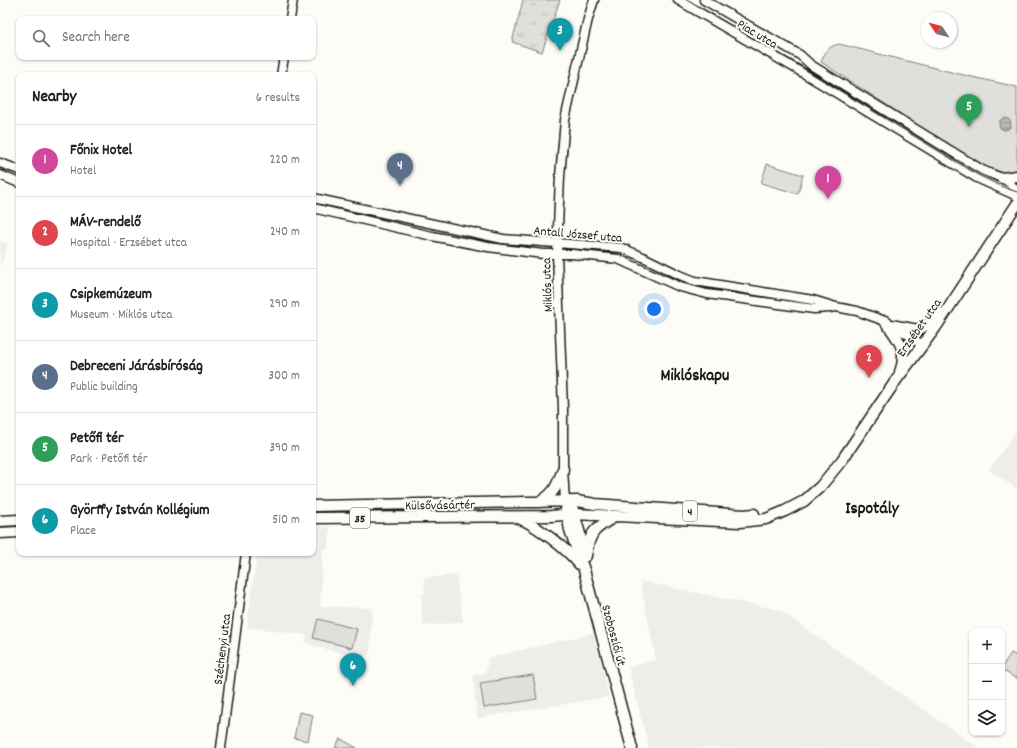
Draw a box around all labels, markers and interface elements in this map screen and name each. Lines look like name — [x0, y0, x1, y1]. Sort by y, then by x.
north arrow — [921, 12, 957, 48]
search box — [16, 16, 316, 60]
street label: Piac utca — [733, 16, 781, 55]
pin: 3 — [547, 18, 573, 51]
icon: search — [30, 27, 52, 49]
text: Search here — [62, 27, 130, 49]
text: Nearby — [32, 86, 76, 110]
text: 6 results — [256, 89, 300, 108]
pin: 5 — [956, 94, 982, 127]
text: Főnix Hotel — [70, 140, 132, 162]
text: 1 — [44, 151, 46, 170]
text: 220 m — [270, 151, 300, 170]
pin: 4 — [387, 153, 413, 186]
text: Hotel — [70, 162, 96, 181]
pin: 1 — [815, 166, 841, 199]
text: MÁV-rendelő — [70, 212, 141, 234]
street label: Antall József utca — [533, 222, 624, 249]
text: 2 — [42, 223, 48, 242]
text: 240 m — [270, 223, 300, 242]
text: Hospital · Erzsébet utca — [70, 234, 187, 253]
street label: Miklós utca — [538, 257, 559, 312]
text: Csipkemúzeum — [70, 284, 152, 306]
text: 3 — [42, 295, 48, 314]
text: 290 m — [269, 295, 300, 314]
street label: Erzsébet utca — [893, 295, 948, 362]
your location — [644, 299, 664, 319]
text: Museum · Miklós utca — [70, 306, 172, 325]
pin: 2 — [856, 345, 882, 378]
text: Debreceni Járásbíróság — [70, 356, 203, 378]
district label: Miklóskapu — [661, 365, 729, 389]
text: 4 — [42, 367, 48, 386]
text: 300 m — [268, 367, 300, 386]
text: Public building — [70, 378, 138, 397]
text: Petőfi tér — [70, 428, 124, 450]
text: 5 — [42, 439, 48, 458]
text: 390 m — [269, 439, 300, 458]
text: Park · Petőfi tér — [70, 450, 148, 469]
street label: Külsővásártér — [405, 496, 475, 517]
district label: Ispotály — [845, 498, 900, 522]
text: Györffy István Kollégium — [70, 500, 209, 522]
road number: 4 — [683, 501, 697, 521]
road number: 35 — [350, 508, 370, 528]
text: 6 — [42, 511, 48, 530]
text: 510 m — [272, 511, 300, 530]
text: Place — [70, 522, 96, 541]
street label: Szoboszlói út — [595, 603, 630, 669]
street label: Széchenyi utca — [210, 612, 237, 686]
map controls — [969, 628, 1005, 736]
button: + — [969, 628, 1005, 664]
pin: 6 — [340, 653, 366, 686]
button: − — [969, 664, 1005, 700]
button: layers — [969, 700, 1005, 736]

